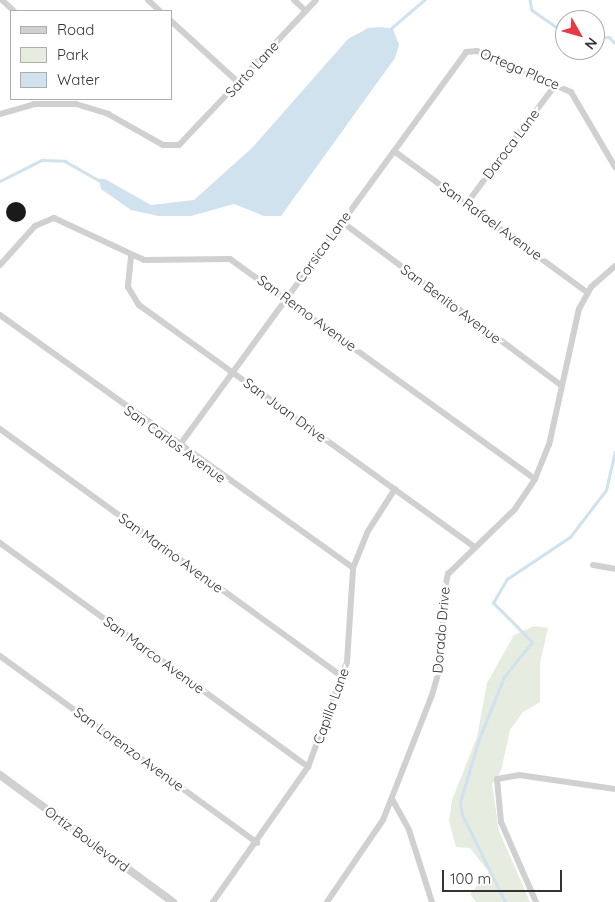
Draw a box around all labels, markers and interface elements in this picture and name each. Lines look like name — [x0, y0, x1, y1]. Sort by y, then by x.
legend — [10, 10, 172, 100]
north arrow — [555, 10, 605, 60]
text: Road — [57, 20, 94, 39]
text: N — [581, 34, 601, 53]
street label: Sarto Lane — [222, 37, 282, 101]
text: Park — [57, 45, 89, 64]
street label: Ortega Place — [478, 45, 562, 93]
text: Water — [57, 70, 100, 89]
street label: Daroca Lane — [479, 106, 543, 182]
street label: San Rafael Avenue — [436, 178, 546, 264]
street label: Corsica Lane — [292, 208, 354, 286]
street label: San Benito Avenue — [398, 261, 504, 347]
street label: San Remo Avenue — [254, 271, 360, 355]
street label: San Juan Drive — [240, 374, 330, 446]
street label: San Carlos Avenue — [121, 402, 229, 486]
street label: San Marino Avenue — [116, 509, 226, 597]
street label: Dorado Drive — [429, 586, 453, 674]
street label: San Marco Avenue — [100, 613, 208, 697]
street label: Capilla Lane — [309, 666, 353, 746]
street label: San Lorenzo Avenue — [71, 703, 187, 795]
street label: Ortiz Boulevard — [42, 803, 132, 875]
scale bar — [445, 860, 565, 892]
text: 100 m — [450, 869, 491, 888]

